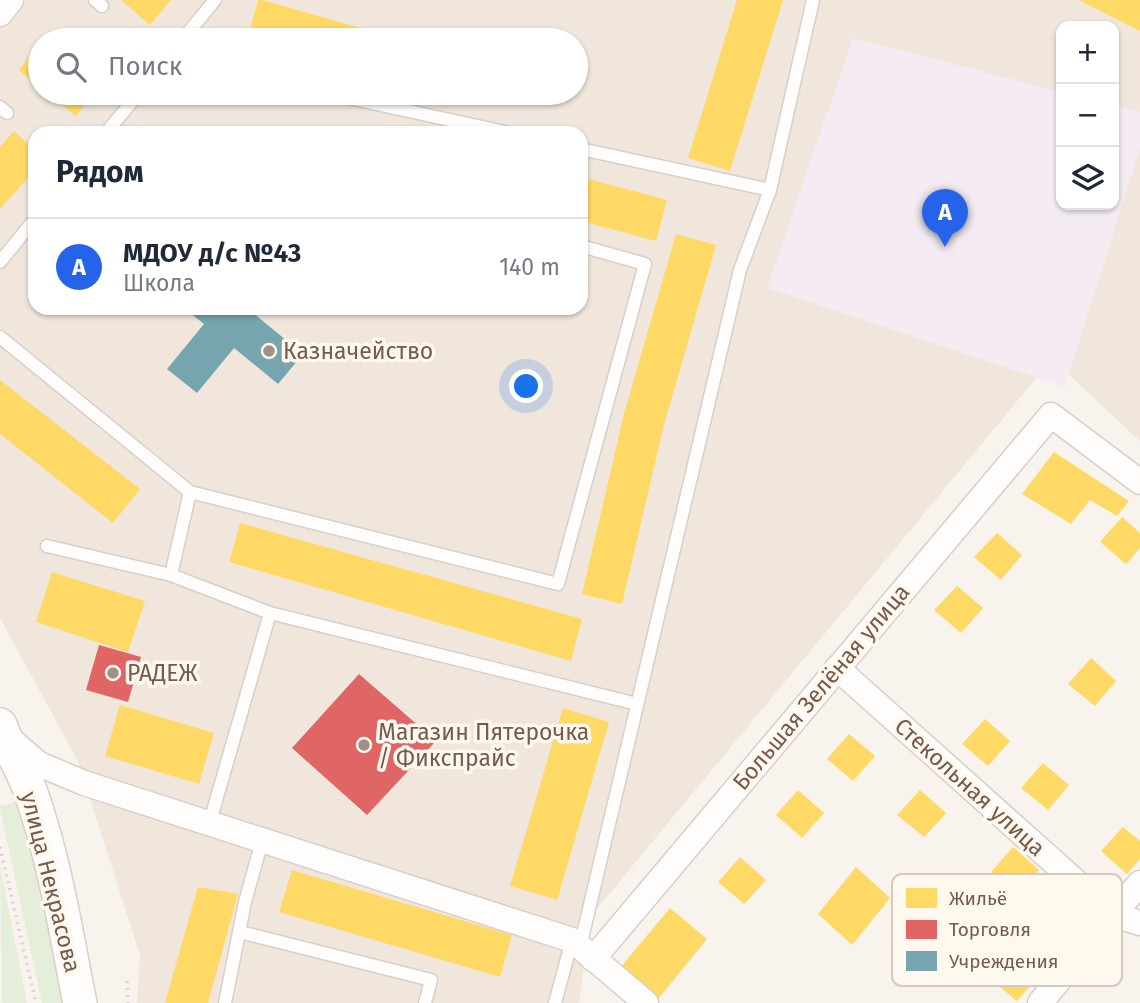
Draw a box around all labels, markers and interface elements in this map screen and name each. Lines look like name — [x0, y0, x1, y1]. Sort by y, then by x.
map controls — [1056, 21, 1119, 210]
button: + — [1056, 21, 1119, 84]
search box — [28, 28, 588, 105]
icon: search — [52, 48, 90, 86]
text: Поиск — [108, 51, 182, 82]
button: − — [1056, 84, 1119, 147]
button: layers — [1056, 147, 1119, 210]
text: Рядом — [56, 154, 144, 190]
pin: A — [922, 189, 968, 247]
text: МДОУ д/с №43 — [123, 238, 301, 269]
text: A — [72, 253, 86, 281]
text: 140 m — [499, 253, 560, 281]
text: Школа — [123, 269, 195, 297]
place label: Казначейство — [283, 337, 433, 365]
marker: Казначейство — [261, 343, 277, 359]
your location — [509, 369, 543, 403]
street label: Большая Зелёная улица — [727, 578, 915, 796]
place label: РАДЕЖ — [127, 659, 198, 687]
marker: РАДЕЖ — [105, 665, 121, 681]
street label: Стекольная улица — [889, 712, 1051, 862]
place label: Магазин Пятерочка / Фикспрайс — [378, 718, 589, 772]
marker: Магазин Пятерочка / Фикспрайс — [356, 737, 372, 753]
street label: улица Некрасова — [15, 789, 87, 975]
legend — [892, 874, 1122, 986]
text: Жильё — [949, 887, 1007, 910]
text: Торговля — [949, 918, 1031, 941]
text: Учреждения — [949, 950, 1058, 973]

